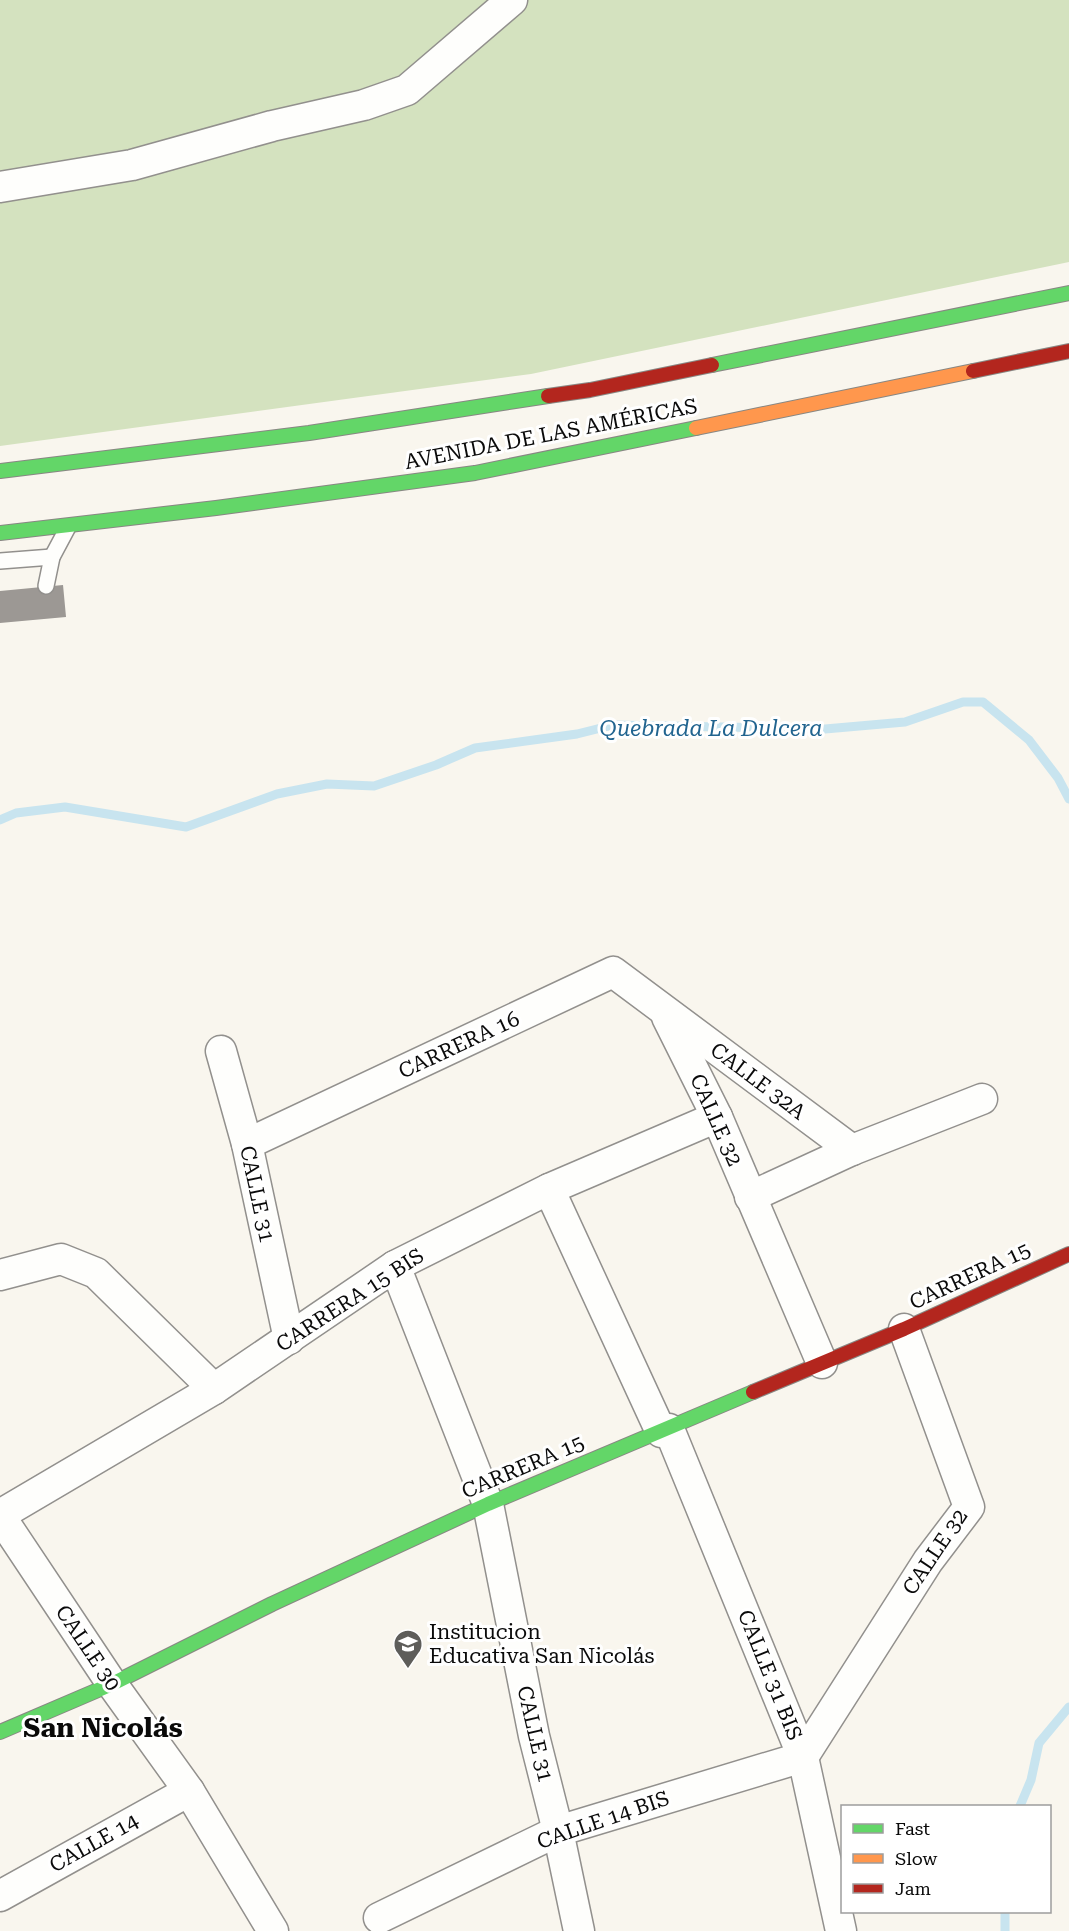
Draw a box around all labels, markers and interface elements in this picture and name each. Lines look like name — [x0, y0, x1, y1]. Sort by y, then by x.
street label: AVENIDA DE LAS AMÉRICAS — [402, 393, 699, 474]
water label: Quebrada La Dulcera — [599, 716, 823, 741]
street label: CARRERA 16 — [395, 1007, 523, 1083]
street label: CALLE 32A — [705, 1037, 811, 1125]
street label: CALLE 32 — [685, 1070, 747, 1170]
street label: CALLE 31 — [235, 1144, 279, 1244]
street label: CARRERA 15 — [906, 1238, 1034, 1314]
street label: CARRERA 15 BIS — [272, 1243, 428, 1357]
street label: CARRERA 15 — [458, 1430, 588, 1504]
street label: CALLE 32 — [898, 1505, 972, 1599]
street label: CALLE 30 — [51, 1601, 125, 1695]
street label: CALLE 31 BIS — [733, 1606, 807, 1744]
place label: Institucion Educativa San Nicolás — [429, 1620, 654, 1668]
school or university icon: Institucion Educativa San Nicolás — [392, 1628, 424, 1670]
street label: CALLE 31 — [512, 1684, 558, 1784]
district label: San Nicolás — [23, 1712, 183, 1744]
street label: CALLE 14 BIS — [534, 1786, 672, 1854]
legend — [841, 1805, 1051, 1913]
street label: CALLE 14 — [45, 1809, 143, 1877]
text: Fast — [895, 1818, 930, 1839]
text: Slow — [895, 1848, 937, 1869]
text: Jam — [895, 1878, 931, 1899]

